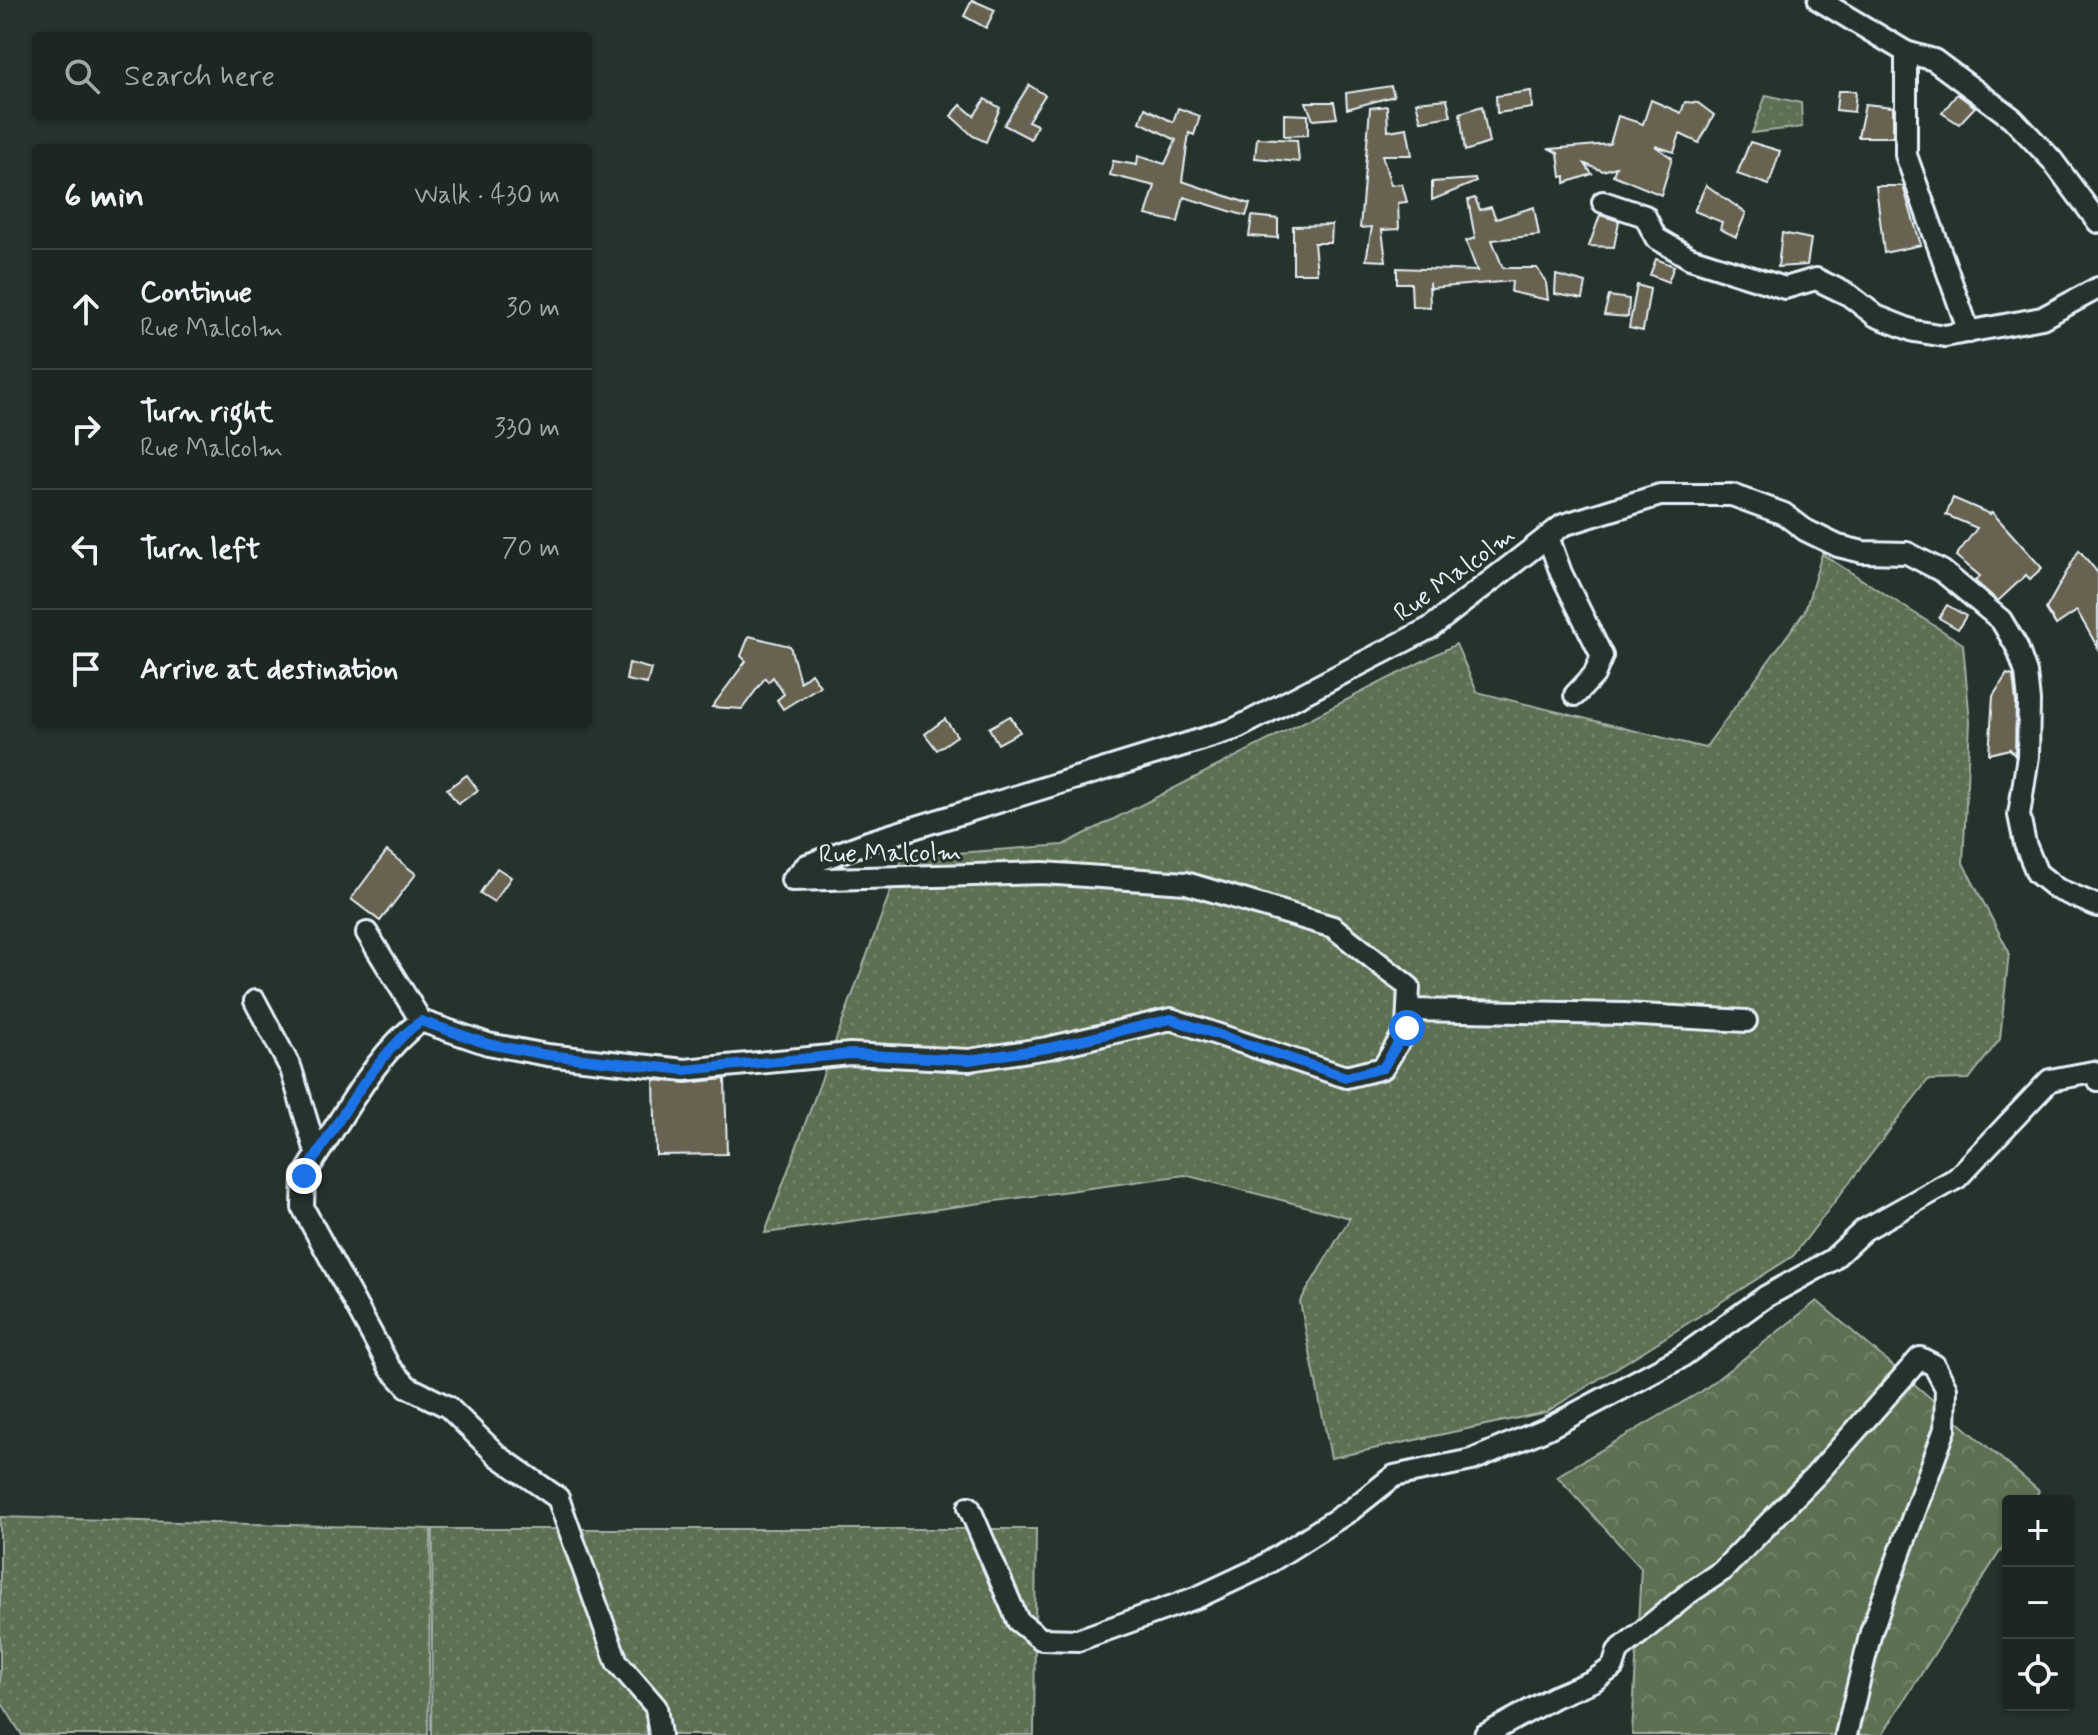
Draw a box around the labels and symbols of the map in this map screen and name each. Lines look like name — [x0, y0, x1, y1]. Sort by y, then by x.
street label: Rue Malcolm — [1387, 519, 1523, 630]
street label: Rue Malcolm — [818, 836, 962, 872]
route start — [1389, 1010, 1425, 1046]
route end — [286, 1158, 322, 1194]

